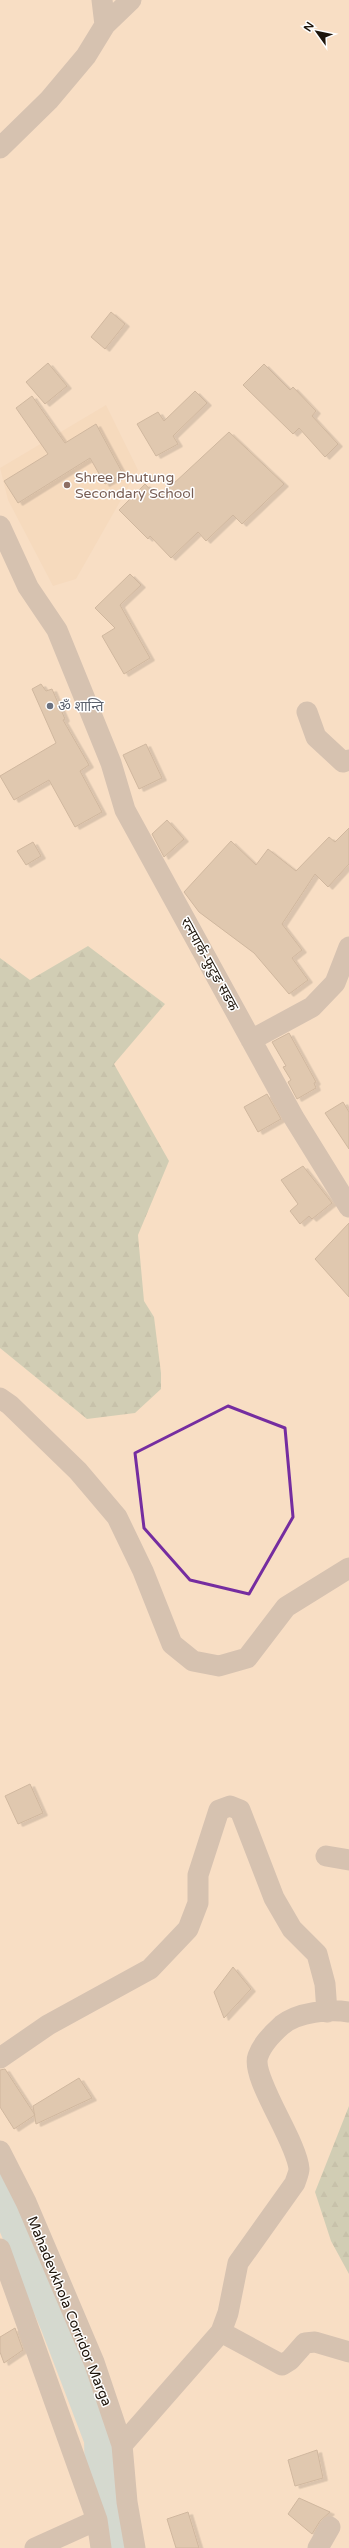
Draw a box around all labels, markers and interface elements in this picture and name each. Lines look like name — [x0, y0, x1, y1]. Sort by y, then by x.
north arrow — [297, 12, 337, 52]
text: N — [301, 20, 317, 34]
place label: Shree Phutung Secondary School — [75, 469, 194, 502]
marker: Shree Phutung Secondary School — [62, 480, 72, 490]
place label: ॐ शान्ति — [58, 698, 104, 715]
marker: ॐ शान्ति — [45, 701, 55, 711]
street label: रत्नपार्क-फुटुङ सडक — [176, 915, 242, 1015]
street label: Mahadevkhola Corridor Marga — [24, 2214, 116, 2409]

